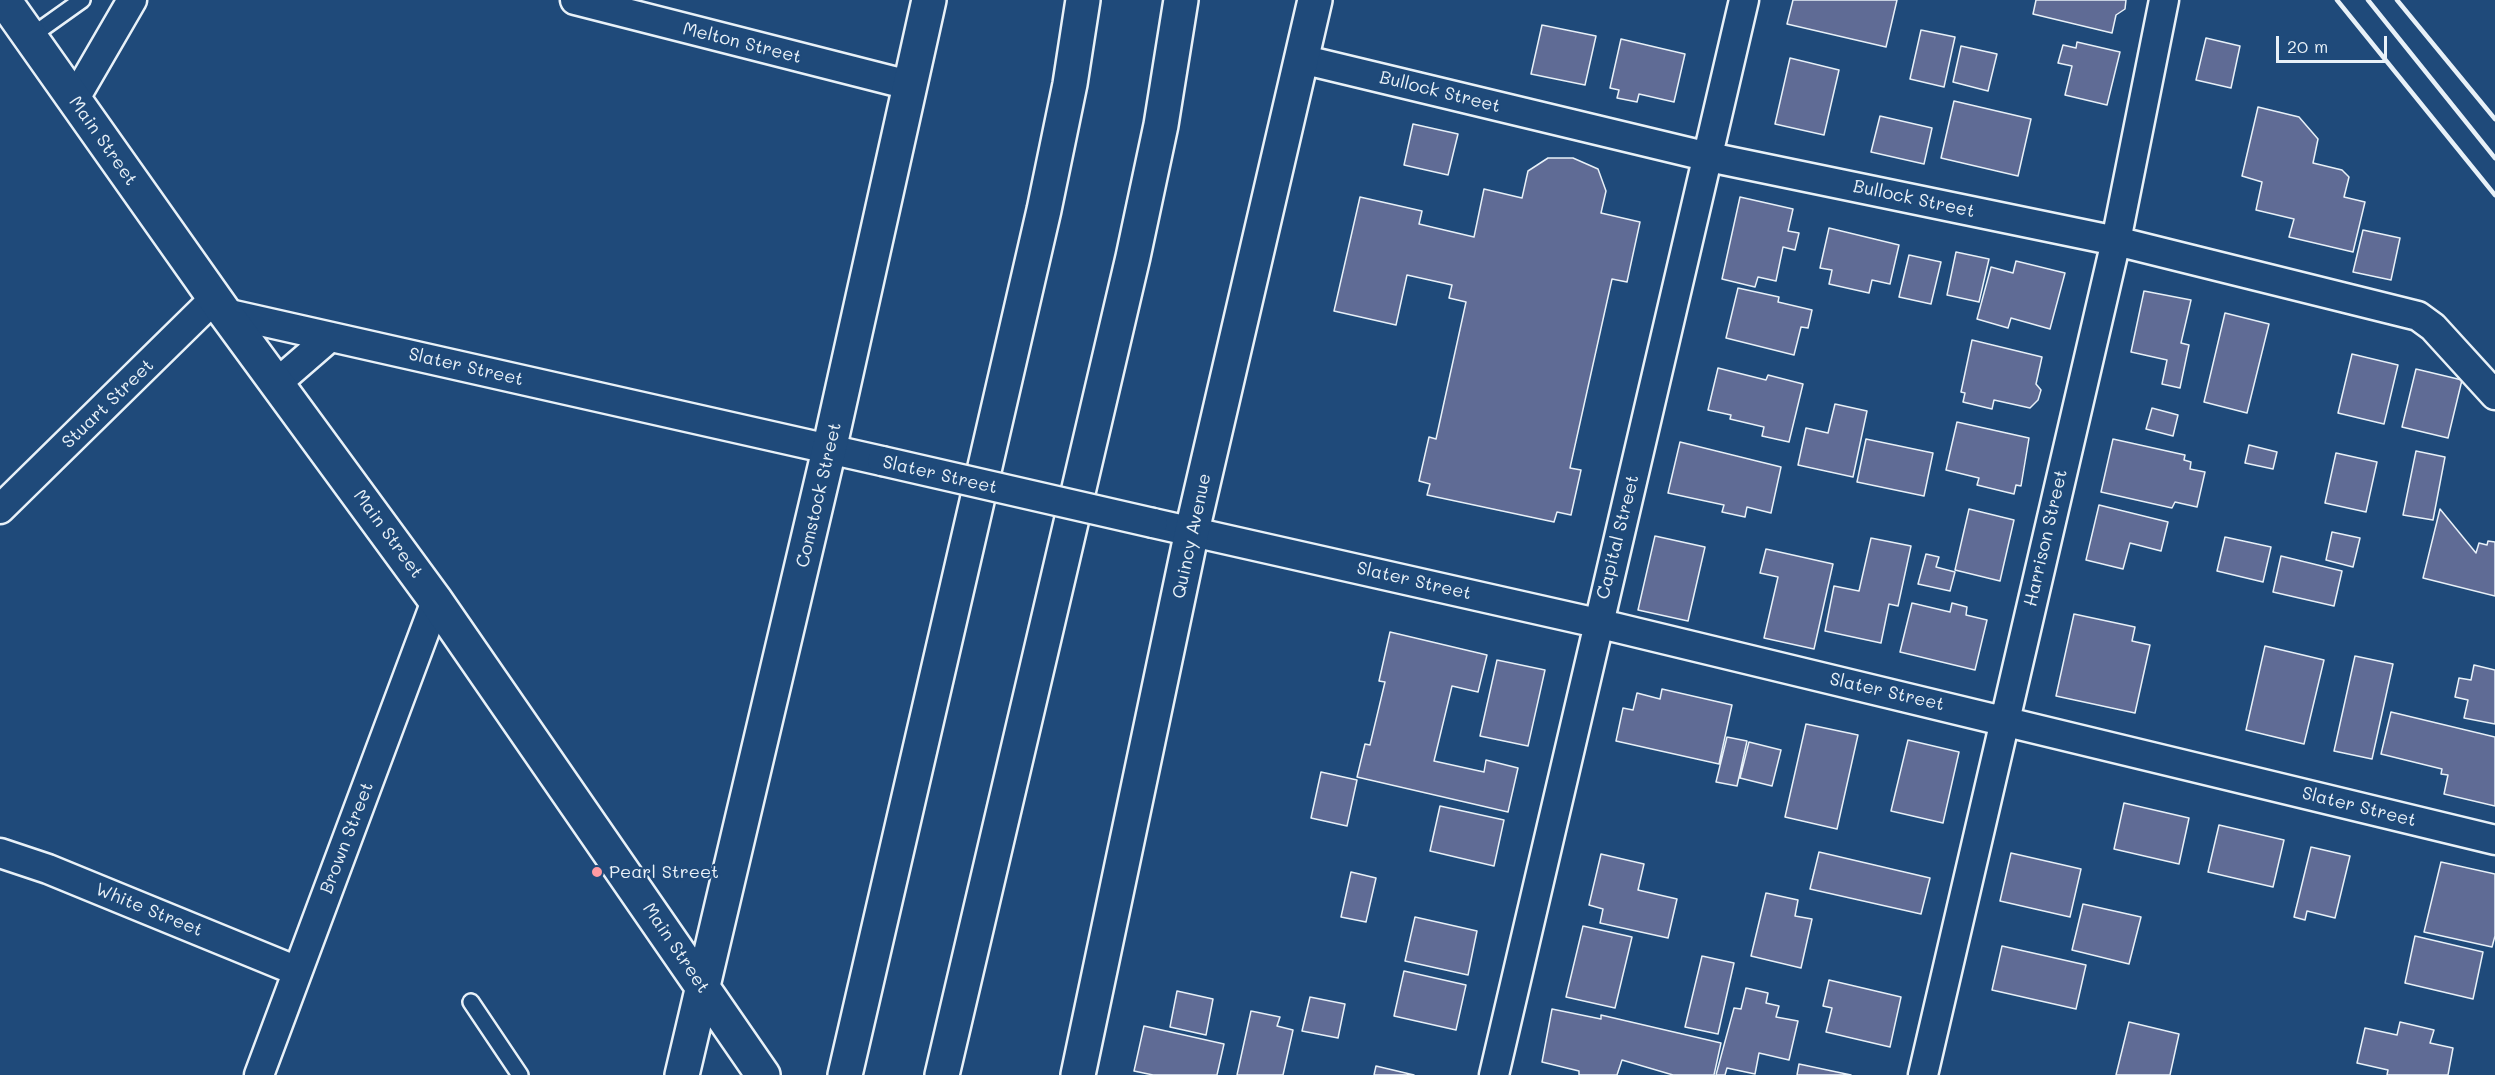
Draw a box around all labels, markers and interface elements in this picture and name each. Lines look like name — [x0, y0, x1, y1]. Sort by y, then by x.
street label: Melton Street — [680, 18, 804, 68]
scale bar — [2279, 24, 2390, 62]
text: 20 m — [2287, 34, 2328, 58]
street label: Bullock Street — [1377, 67, 1503, 117]
street label: Main Street — [64, 92, 142, 190]
street label: Bullock Street — [1851, 176, 1977, 222]
street label: Slater Street — [407, 343, 525, 391]
street label: Stuart Street — [58, 355, 158, 453]
street label: Comstock Street — [792, 420, 846, 570]
street label: Slater Street — [881, 451, 999, 499]
street label: Harrison Street — [2020, 467, 2072, 609]
street label: Quincy Avenue — [1168, 471, 1216, 601]
street label: Capital Street — [1592, 473, 1644, 601]
street label: Main Street — [349, 486, 427, 582]
street label: Slater Street — [1355, 557, 1473, 605]
street label: Slater Street — [1828, 668, 1946, 716]
street label: Brown Street — [316, 779, 378, 897]
street label: Slater Street — [2300, 782, 2418, 832]
place label: Pearl Street — [609, 861, 719, 883]
marker: Pearl Street — [590, 865, 604, 879]
street label: White Street — [92, 879, 206, 941]
street label: Main Street — [638, 899, 714, 997]

